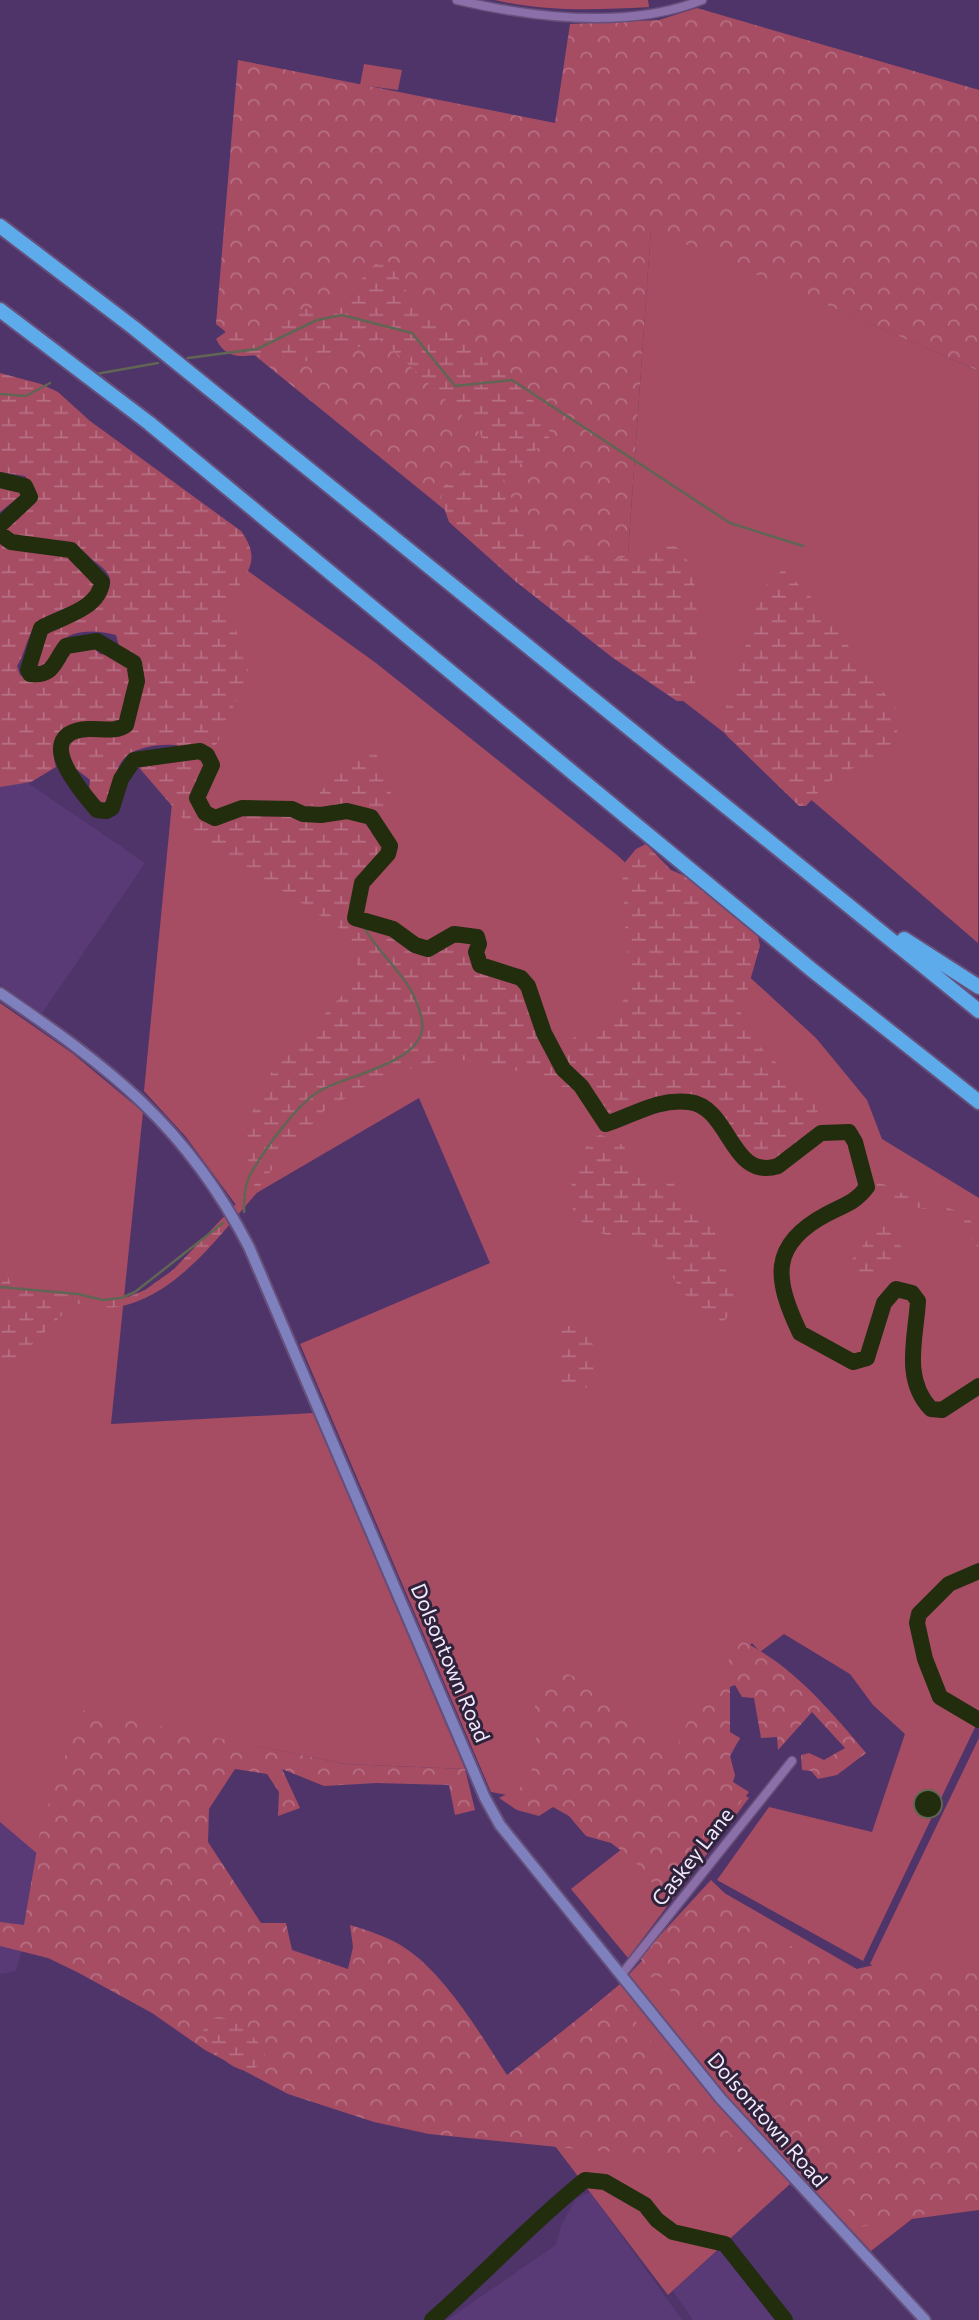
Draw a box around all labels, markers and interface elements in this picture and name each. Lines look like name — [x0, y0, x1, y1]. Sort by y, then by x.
street label: Dolsontown Road — [407, 1579, 496, 1746]
street label: Caskey Lane — [646, 1802, 738, 1910]
street label: Dolsontown Road — [703, 2047, 833, 2191]

